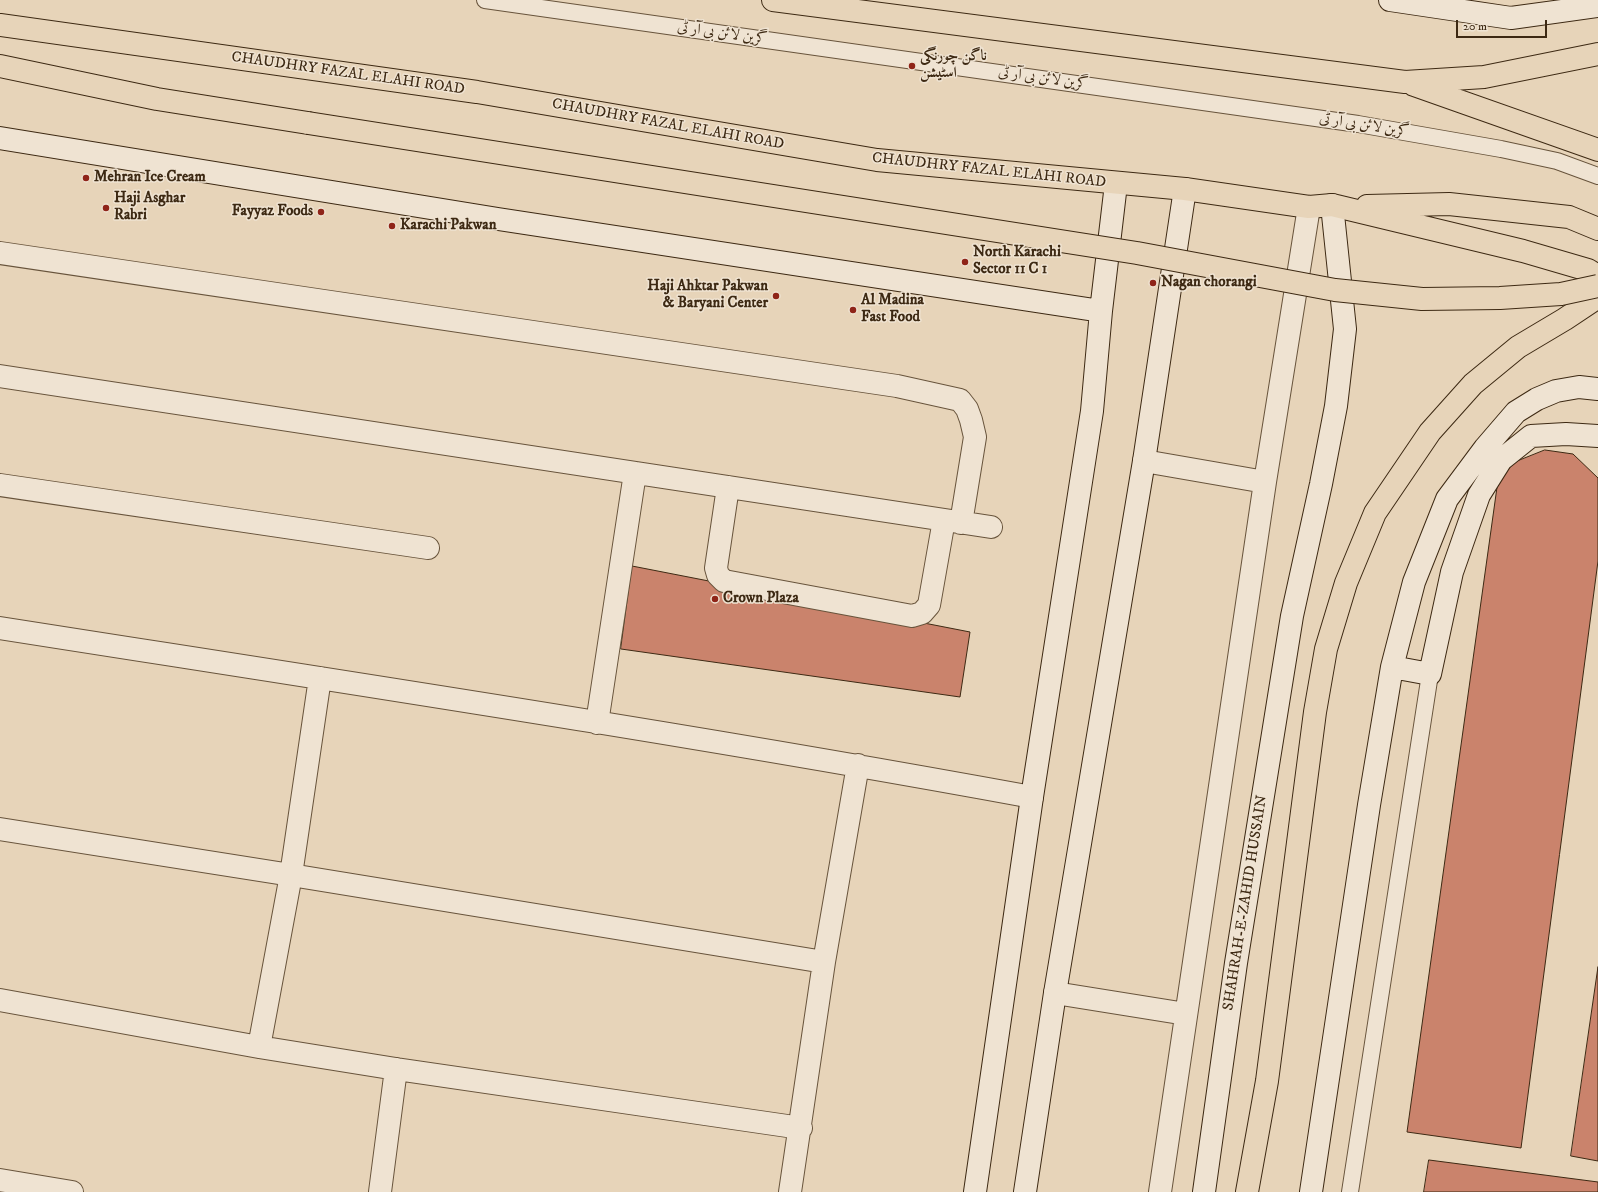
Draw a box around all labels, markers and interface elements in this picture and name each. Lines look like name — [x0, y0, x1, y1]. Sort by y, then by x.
scale bar — [1458, 12, 1549, 38]
street label: گرین لائن بی آر ٹی — [676, 19, 768, 49]
text: 20 m — [1463, 19, 1487, 34]
place label: ناگن چورنگی اسٹیشن — [920, 48, 987, 83]
street label: CHAUDHRY FAZAL ELAHI ROAD — [230, 49, 466, 99]
marker: ناگن چورنگی اسٹیشن — [907, 61, 917, 71]
street label: گرین لائن بی آر ٹی — [997, 64, 1089, 94]
street label: CHAUDHRY FAZAL ELAHI ROAD — [551, 96, 785, 154]
street label: گرین لائن بی آر ٹی — [1318, 110, 1410, 142]
street label: CHAUDHRY FAZAL ELAHI ROAD — [871, 150, 1107, 192]
place label: Mehran Ice Cream — [94, 169, 206, 187]
marker: Mehran Ice Cream — [81, 173, 91, 183]
place label: Haji Asghar Rabri — [114, 190, 185, 225]
marker: Haji Asghar Rabri — [101, 203, 111, 213]
place label: Fayyaz Foods — [232, 203, 313, 221]
marker: Fayyaz Foods — [316, 207, 326, 217]
place label: Karachi Pakwan — [400, 217, 497, 235]
marker: Karachi Pakwan — [387, 221, 397, 231]
place label: North Karachi Sector 11 C 1 — [973, 244, 1061, 279]
marker: North Karachi Sector 11 C 1 — [960, 257, 970, 267]
place label: Nagan chorangi — [1161, 274, 1257, 292]
place label: Haji Ahktar Pakwan & Baryani Center — [647, 278, 768, 313]
marker: Nagan chorangi — [1148, 278, 1158, 288]
marker: Haji Ahktar Pakwan & Baryani Center — [771, 291, 781, 301]
place label: Al Madina Fast Food — [861, 292, 924, 327]
marker: Al Madina Fast Food — [848, 305, 858, 315]
place label: Crown Plaza — [723, 590, 799, 608]
marker: Crown Plaza — [710, 594, 720, 604]
street label: SHAHRAH-E-ZAHID HUSSAIN — [1220, 794, 1272, 1012]

